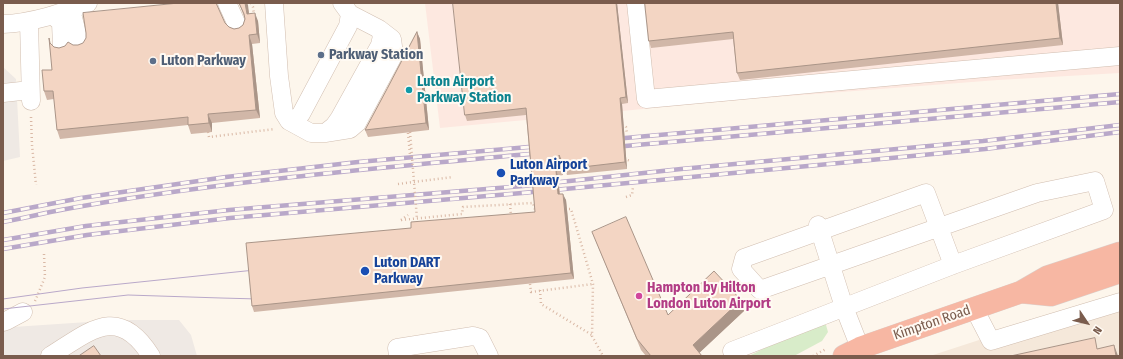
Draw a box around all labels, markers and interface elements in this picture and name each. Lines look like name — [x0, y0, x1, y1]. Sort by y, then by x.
place label: Parkway Station — [329, 47, 423, 63]
marker: Parkway Station — [316, 50, 326, 60]
place label: Luton Parkway — [161, 53, 246, 69]
marker: Luton Parkway — [148, 56, 158, 66]
place label: Luton Airport Parkway Station — [417, 74, 511, 106]
marker: Luton Airport Parkway Station — [404, 85, 414, 95]
place label: Luton Airport Parkway — [510, 157, 587, 190]
marker: Luton Airport Parkway — [495, 167, 507, 179]
place label: Luton DART Parkway — [374, 255, 440, 288]
marker: Luton DART Parkway — [359, 265, 371, 277]
place label: Hampton by Hilton London Luton Airport — [647, 280, 771, 312]
marker: Hampton by Hilton London Luton Airport — [634, 291, 644, 301]
street label: Kimpton Road — [891, 302, 973, 344]
north arrow — [1067, 303, 1107, 343]
text: N — [1090, 324, 1104, 337]

